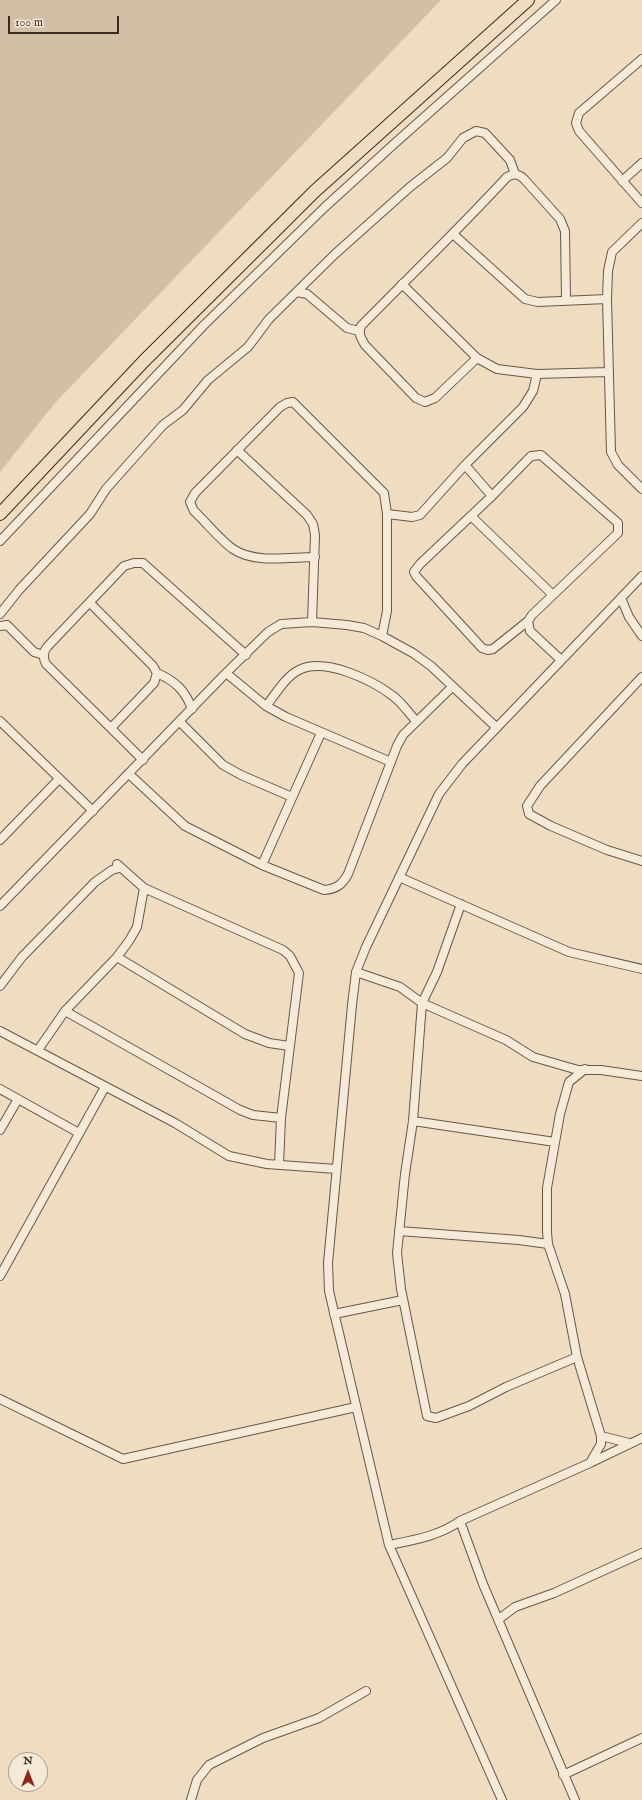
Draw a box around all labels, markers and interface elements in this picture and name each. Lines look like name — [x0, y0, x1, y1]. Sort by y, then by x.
scale bar — [10, 8, 121, 34]
text: 100 m — [15, 15, 43, 30]
north arrow — [8, 1752, 48, 1792]
text: N — [23, 1754, 33, 1768]

